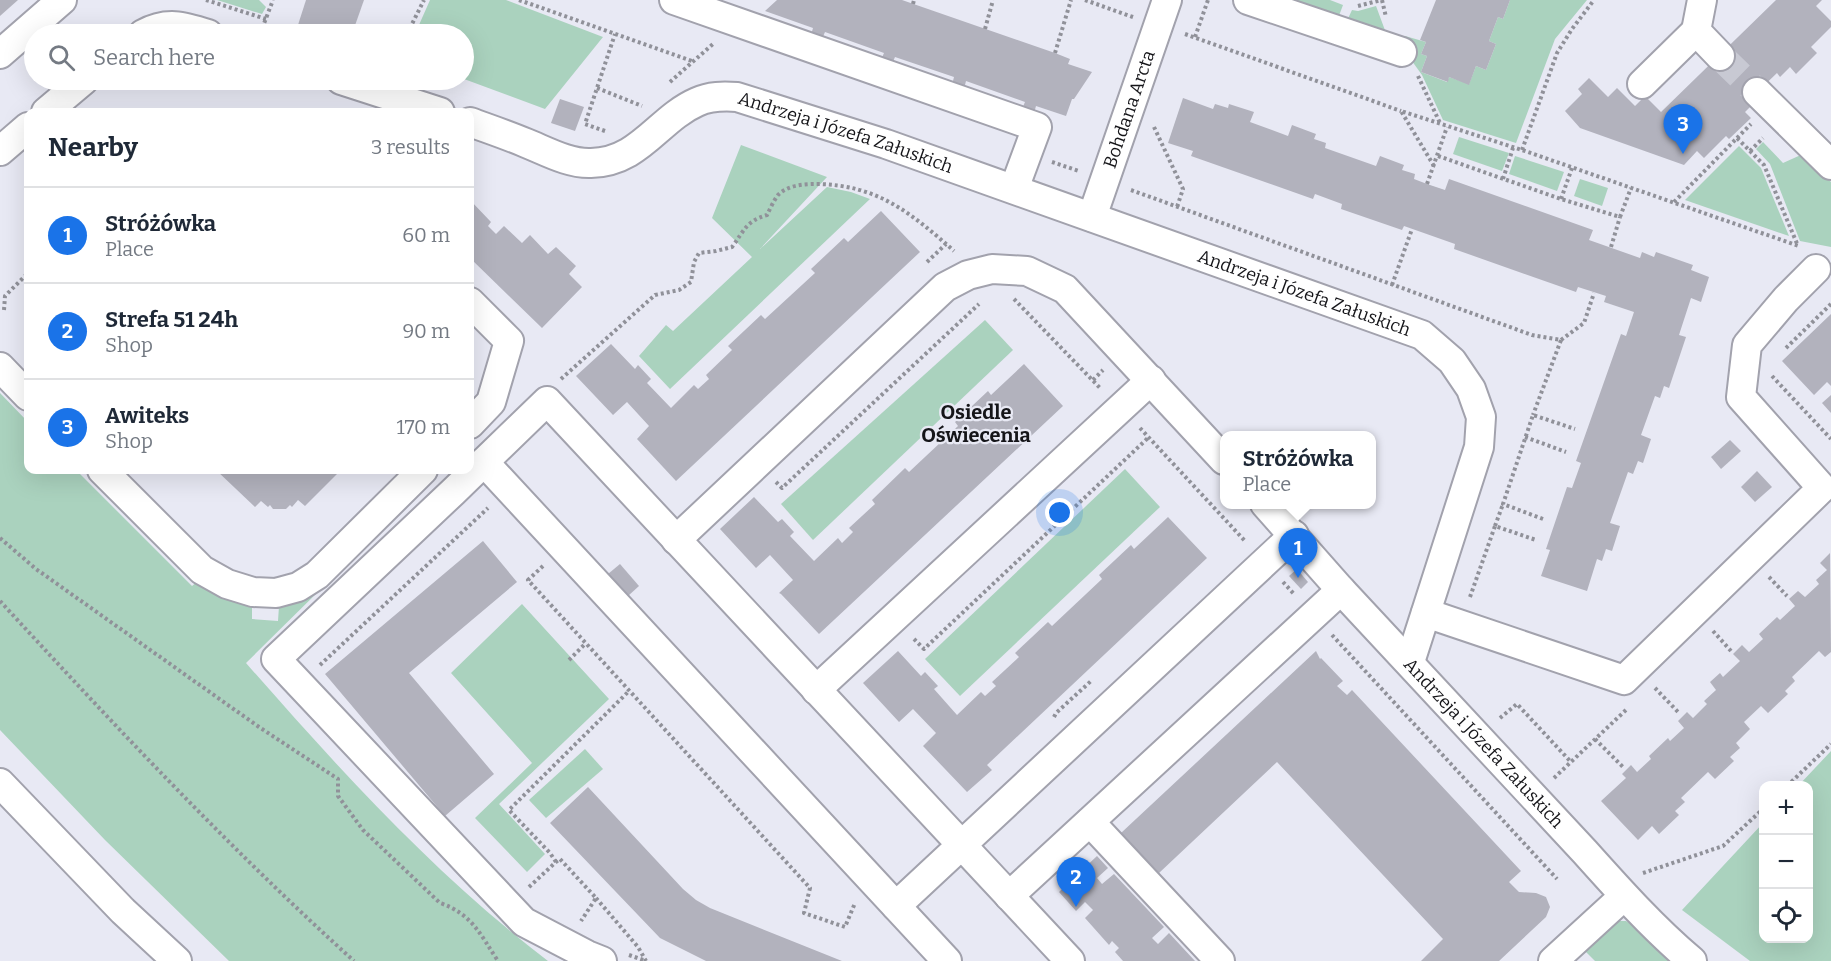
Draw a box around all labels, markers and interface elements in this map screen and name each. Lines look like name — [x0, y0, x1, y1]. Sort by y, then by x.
search box — [24, 24, 474, 90]
icon: search — [45, 41, 78, 74]
text: Search here — [93, 44, 215, 71]
street label: Bohdana Arcta — [1099, 47, 1160, 171]
street label: Andrzeja i Józefa Załuskich — [736, 87, 956, 178]
pin: 3 — [1664, 104, 1702, 154]
text: Nearby — [48, 132, 138, 163]
text: 3 results — [371, 135, 450, 159]
text: Stróżówka — [105, 210, 216, 237]
text: 1 — [63, 223, 72, 247]
text: 60 m — [402, 223, 450, 247]
text: Place — [105, 237, 154, 261]
street label: Andrzeja i Józefa Załuskich — [1195, 245, 1414, 341]
text: Strefa 51 24h — [105, 306, 238, 333]
text: 2 — [62, 319, 73, 343]
text: 90 m — [402, 319, 450, 343]
text: Shop — [105, 333, 153, 357]
district label: Osiedle Oświecenia — [921, 400, 1031, 447]
text: Awiteks — [105, 402, 189, 429]
text: 3 — [62, 415, 73, 439]
text: 170 m — [397, 415, 450, 439]
text: Shop — [105, 429, 153, 453]
popup — [1220, 431, 1376, 509]
text: Stróżówka — [1242, 445, 1354, 472]
text: Place — [1242, 472, 1291, 496]
your location — [1045, 498, 1074, 527]
pin: 1 — [1278, 528, 1318, 578]
street label: Andrzeja i Józefa Załuskich — [1399, 653, 1568, 833]
map controls — [1759, 781, 1813, 943]
button: + — [1759, 781, 1813, 835]
button: − — [1759, 835, 1813, 889]
pin: 2 — [1056, 858, 1096, 907]
button: locate — [1759, 889, 1813, 943]

